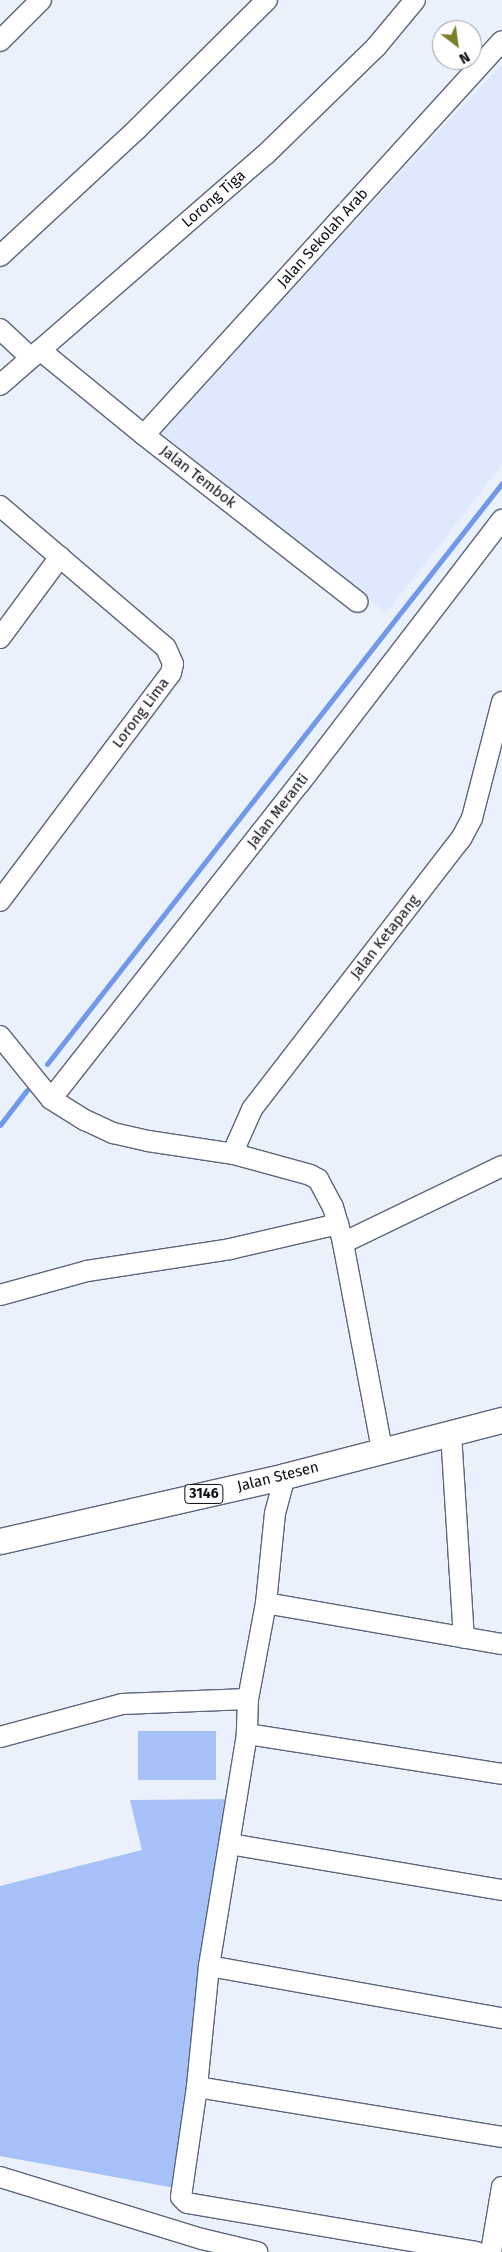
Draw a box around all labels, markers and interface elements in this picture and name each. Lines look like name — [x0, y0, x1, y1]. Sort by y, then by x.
north arrow — [432, 20, 482, 70]
text: N — [456, 48, 473, 67]
street label: Lorong Tiga — [179, 167, 249, 231]
street label: Jalan Sekolah Arab — [274, 185, 372, 291]
street label: Jalan Tembok — [157, 442, 239, 512]
street label: Lorong Lima — [109, 674, 173, 752]
street label: Jalan Meranti — [243, 770, 313, 852]
street label: Jalan Ketapang — [347, 891, 423, 983]
street label: Jalan Stesen — [235, 1458, 321, 1496]
road number: 3146 — [184, 1482, 224, 1506]

